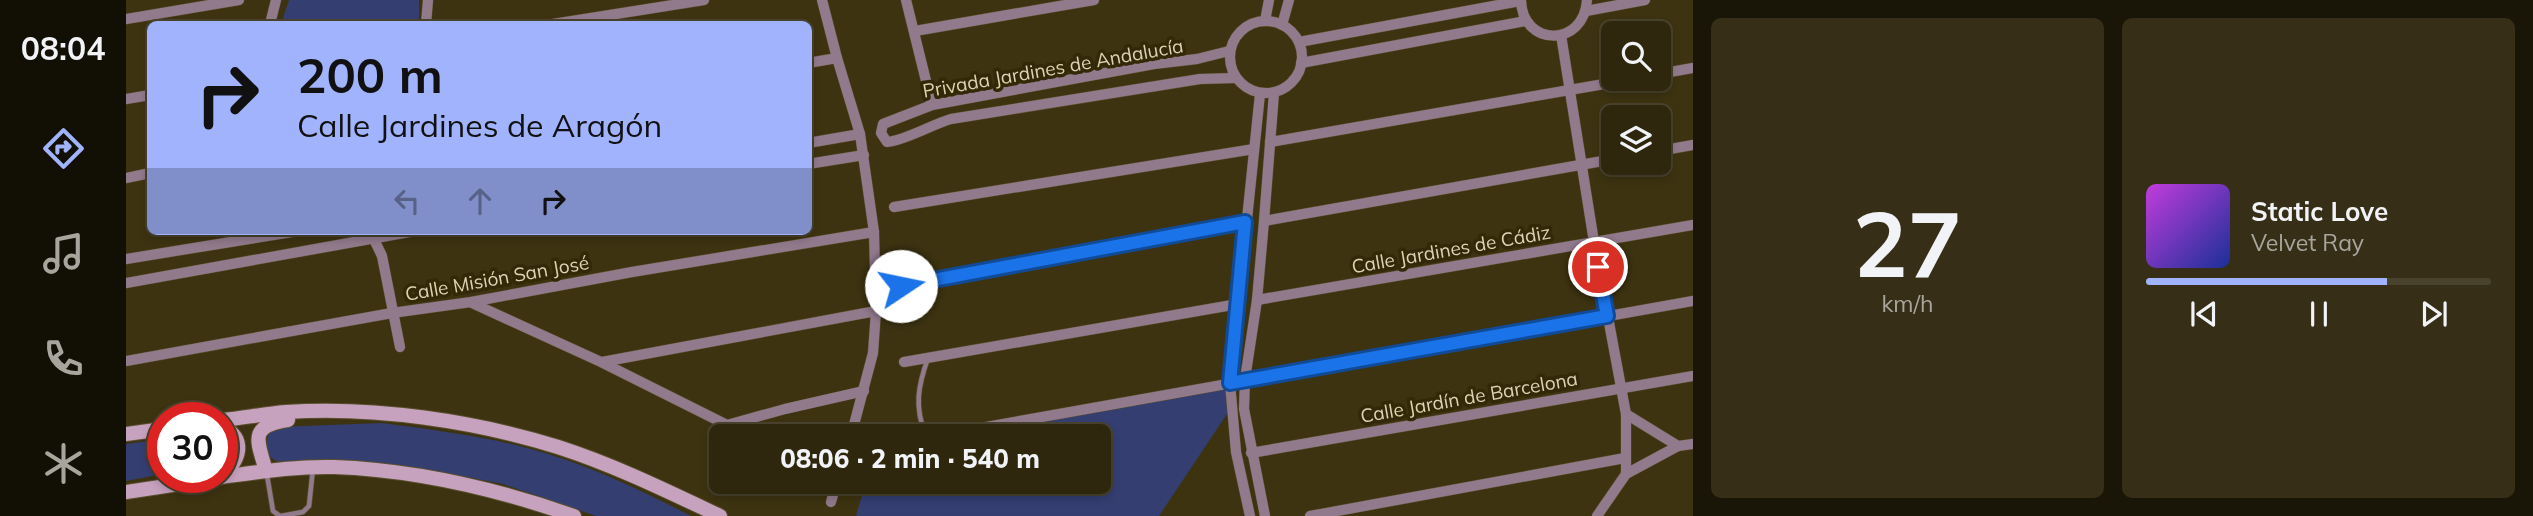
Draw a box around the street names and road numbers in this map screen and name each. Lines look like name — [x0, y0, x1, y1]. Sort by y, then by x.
street label: Privada Jardines de Andalucía — [921, 33, 1185, 103]
street label: Calle Jardines de Cádiz — [1350, 220, 1552, 278]
street label: Calle Misión San José — [403, 250, 591, 306]
street label: Calle Jardín de Barcelona — [1359, 366, 1579, 428]

